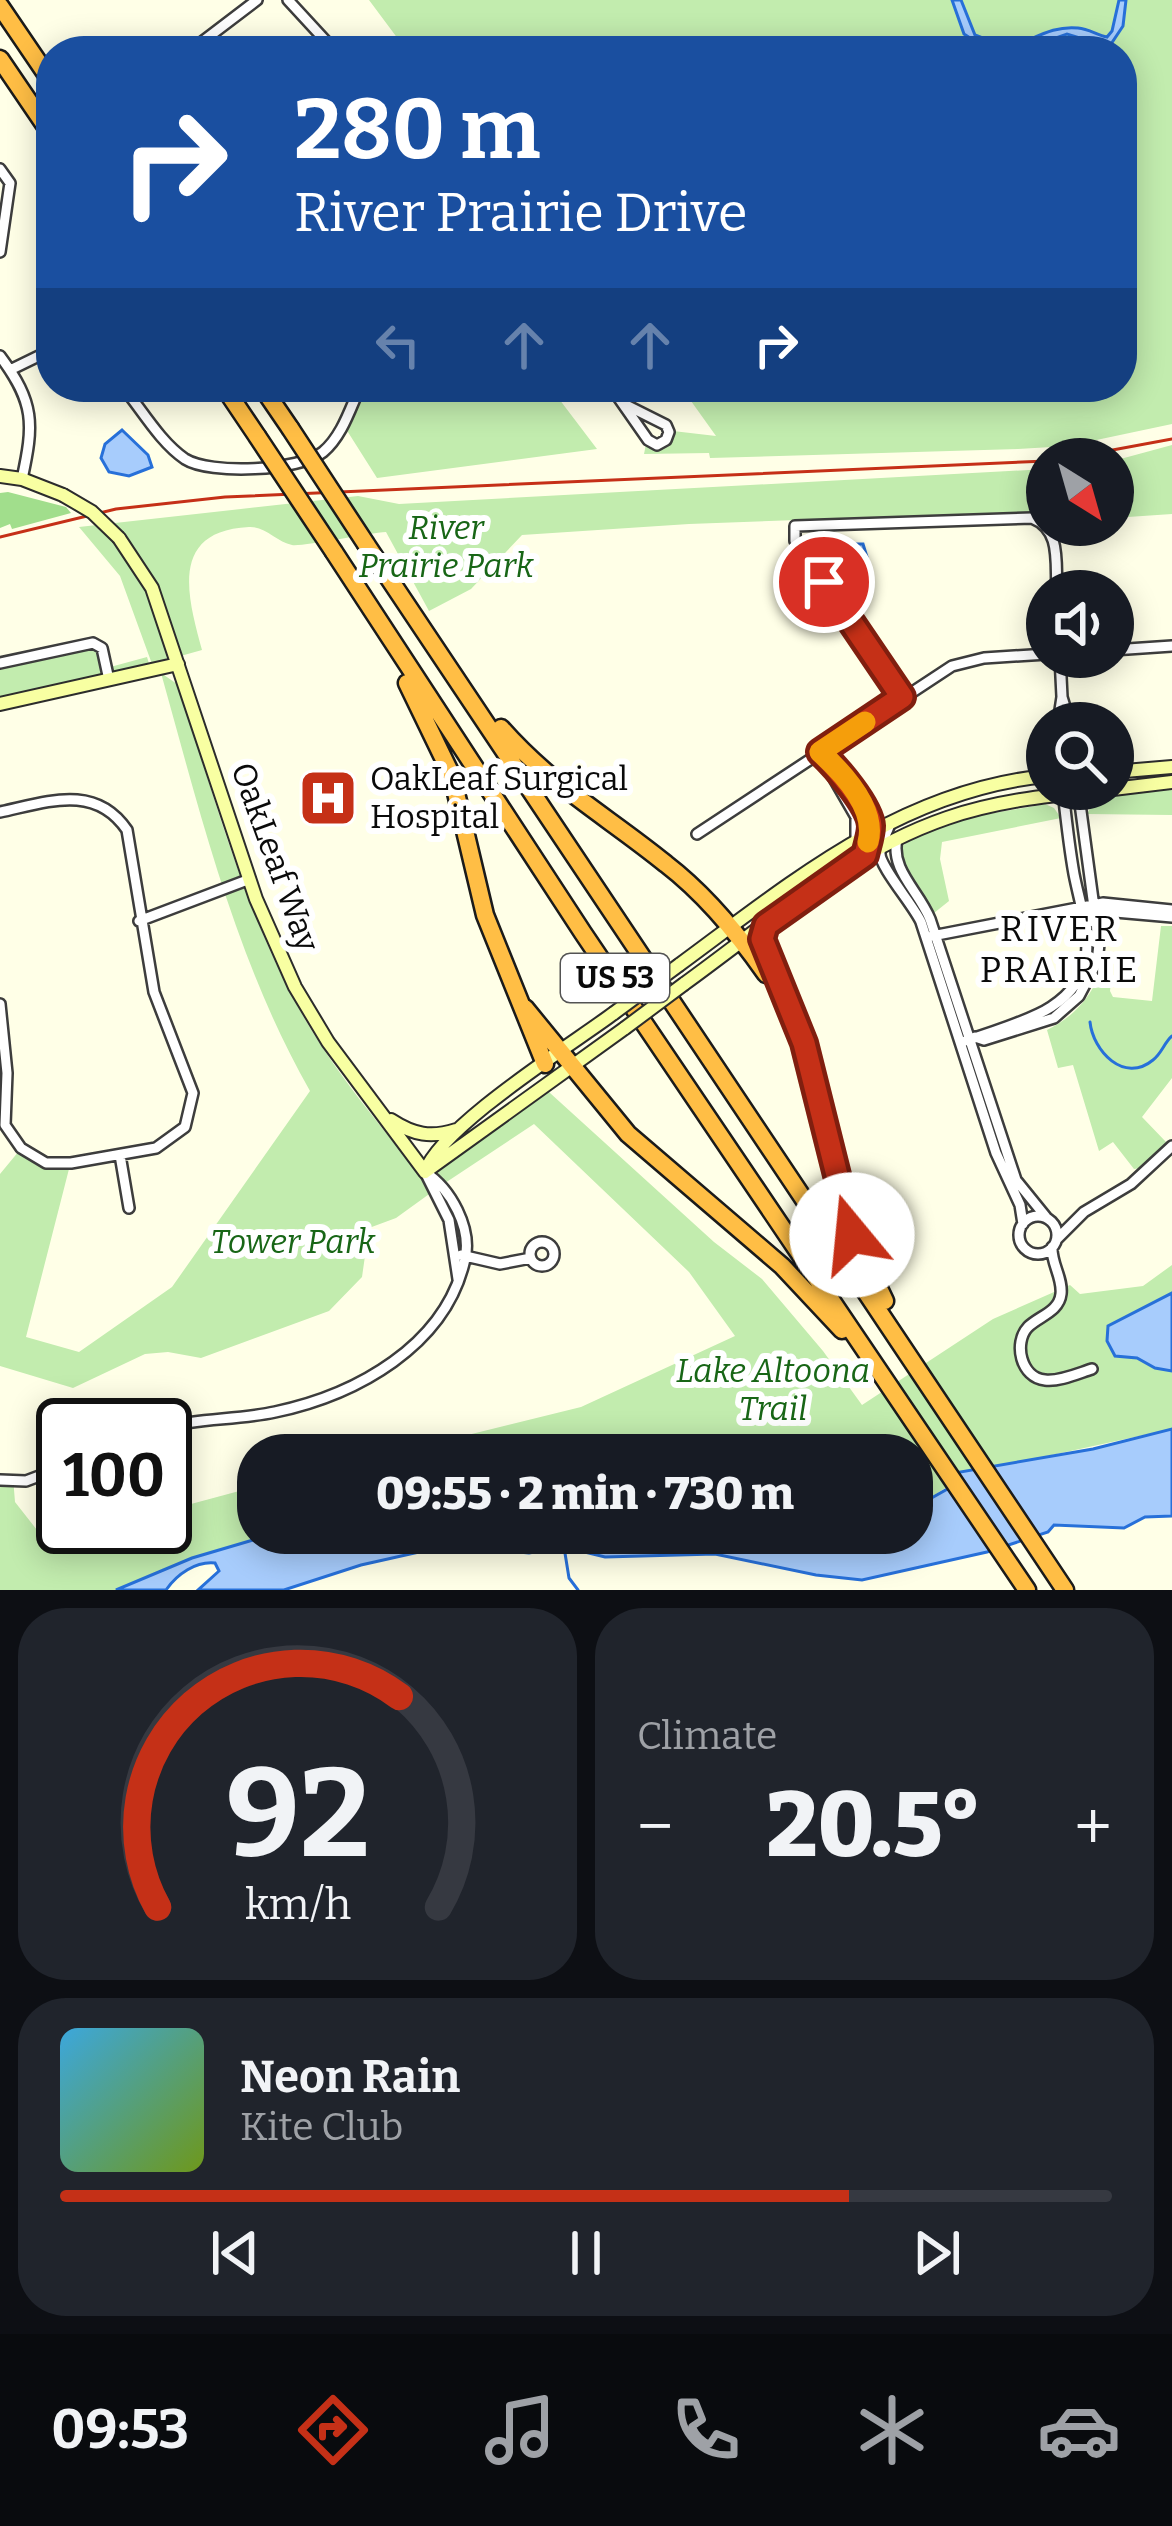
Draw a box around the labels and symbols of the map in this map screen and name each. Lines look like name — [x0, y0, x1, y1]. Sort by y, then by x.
north arrow — [1026, 438, 1134, 546]
park label: River Prairie Park — [358, 508, 535, 586]
pin — [773, 531, 875, 633]
street label: OakLeaf Way — [222, 757, 328, 957]
place label: OakLeaf Surgical Hospital — [370, 759, 628, 837]
hospital icon: OakLeaf Surgical Hospital — [297, 767, 359, 829]
district label: RIVER PRAIRIE — [980, 907, 1140, 992]
road number: US 53 — [561, 954, 669, 1002]
position arrow — [789, 1172, 915, 1298]
park label: Tower Park — [211, 1222, 377, 1262]
park label: Lake Altoona Trail — [676, 1351, 870, 1429]
speed limit sign: 100 — [36, 1398, 192, 1554]

